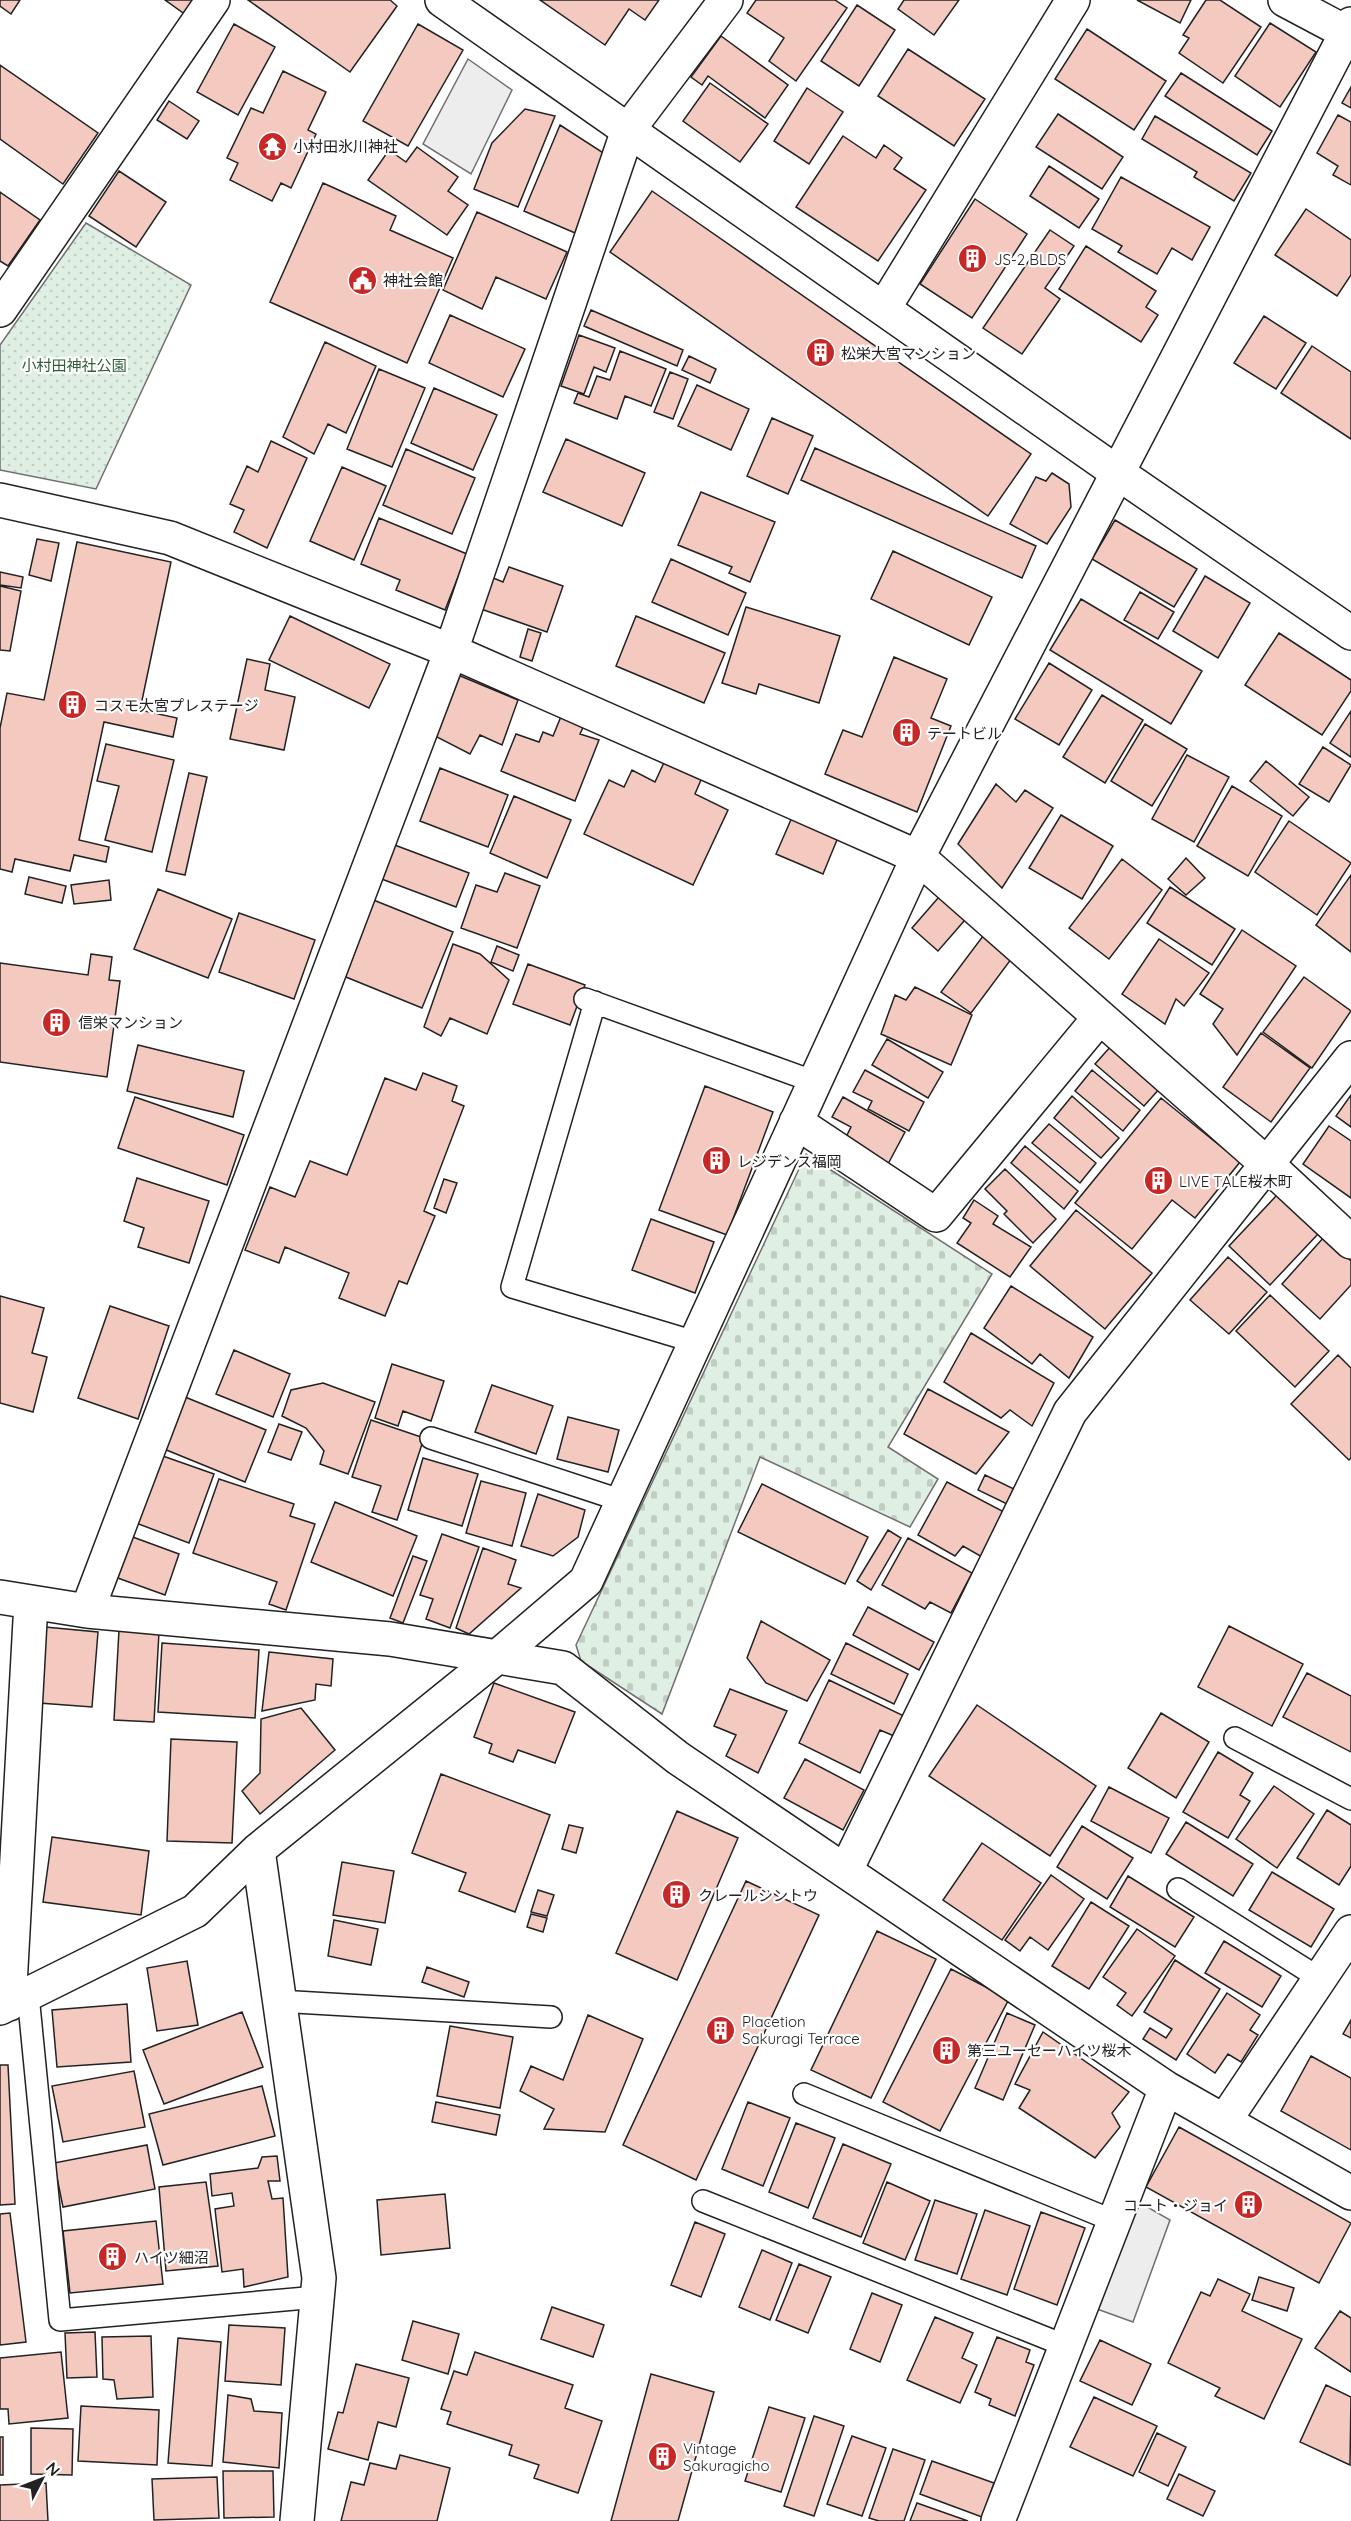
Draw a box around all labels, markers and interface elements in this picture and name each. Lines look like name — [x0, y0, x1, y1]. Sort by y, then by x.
temple icon: 小村田氷川神社 — [256, 130, 288, 162]
place label: 小村田氷川神社 — [293, 137, 398, 156]
building icon: JS-2 BLDS — [957, 243, 989, 275]
place label: JS-2 BLDS — [994, 250, 1066, 269]
public building icon: 神社会館 — [346, 264, 378, 296]
place label: 神社会館 — [383, 271, 443, 290]
building icon: 松栄大宮マンション — [804, 337, 836, 369]
place label: 松栄大宮マンション — [841, 344, 976, 363]
park label: 小村田神社公園 — [21, 356, 127, 375]
building icon: コスモ大宮プレステージ — [57, 689, 89, 721]
place label: コスモ大宮プレステージ — [94, 696, 259, 715]
building icon: テートビル — [890, 717, 922, 749]
place label: テートビル — [927, 724, 1002, 743]
building icon: 信栄マンション — [41, 1006, 73, 1038]
place label: 信栄マンション — [78, 1013, 183, 1032]
building icon: レジデンス福岡 — [700, 1145, 732, 1177]
place label: レジデンス福岡 — [737, 1152, 842, 1171]
building icon: LIVE TALE桜木町 — [1142, 1165, 1174, 1197]
place label: LIVE TALE桜木町 — [1179, 1172, 1293, 1191]
building icon: クレールシントウ — [661, 1879, 693, 1911]
place label: クレールシントウ — [698, 1886, 818, 1905]
place label: Placetion Sakuragi Terrace — [742, 2012, 860, 2048]
building icon: Placetion Sakuragi Terrace — [705, 2014, 737, 2046]
building icon: 第三ユーセーハイツ桜木 — [930, 2034, 962, 2066]
place label: 第三ユーセーハイツ桜木 — [967, 2041, 1131, 2060]
building icon: コート・ジョイ — [1233, 2189, 1265, 2221]
place label: コート・ジョイ — [1123, 2196, 1228, 2215]
building icon: ハイツ細沼 — [97, 2241, 129, 2273]
place label: ハイツ細沼 — [134, 2248, 209, 2267]
place label: Vintage Sakuragicho — [683, 2439, 770, 2475]
building icon: Vintage Sakuragicho — [646, 2441, 678, 2473]
north arrow — [12, 2449, 72, 2509]
text: N — [42, 2458, 65, 2480]

